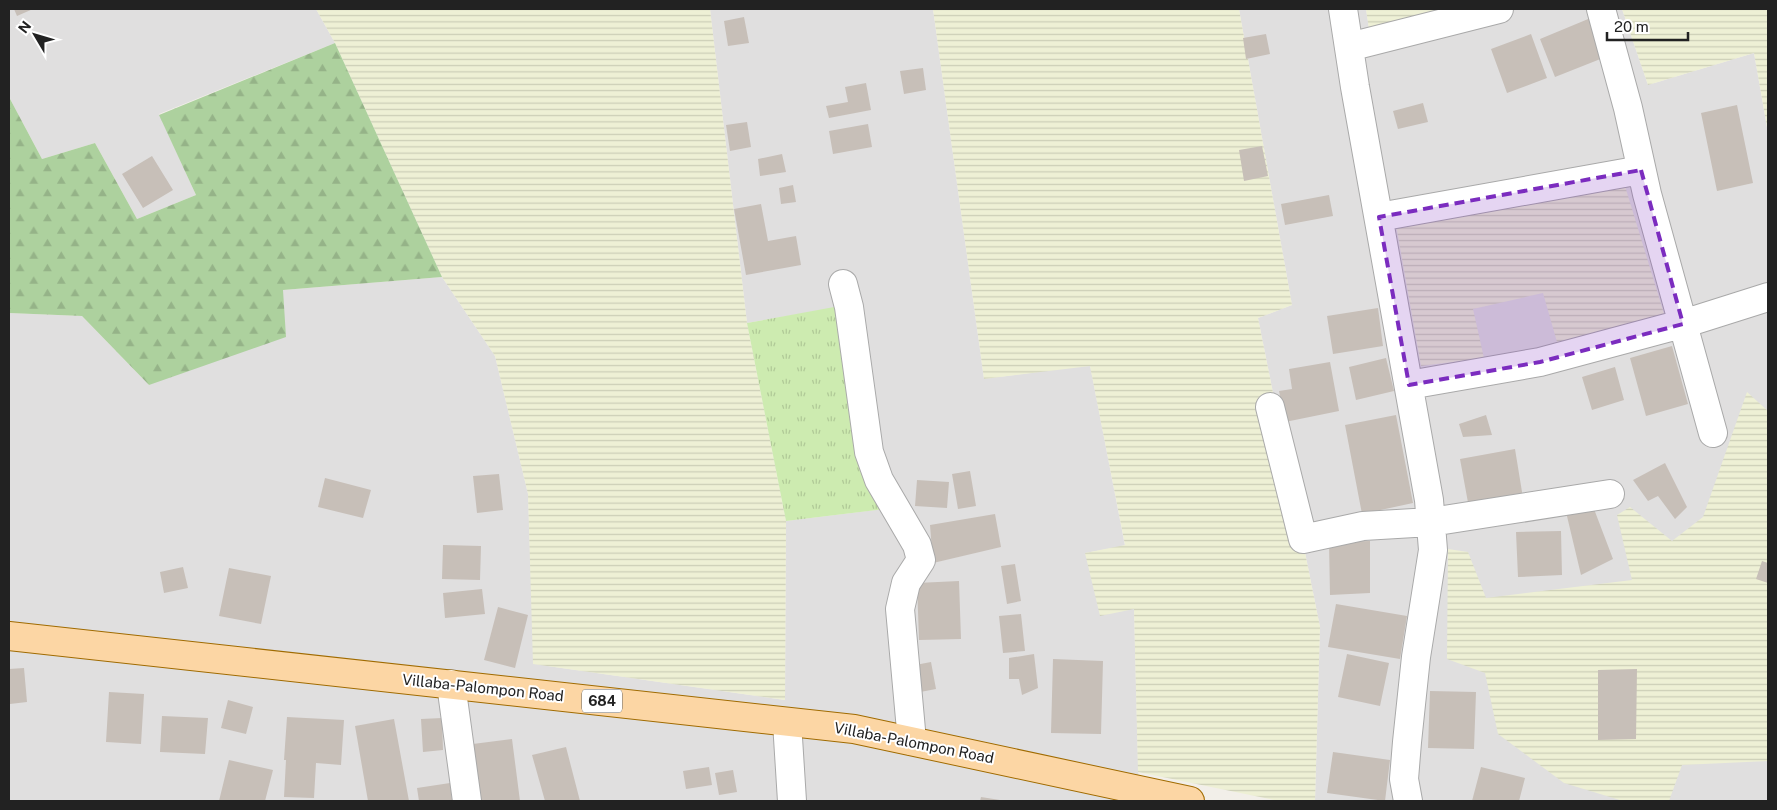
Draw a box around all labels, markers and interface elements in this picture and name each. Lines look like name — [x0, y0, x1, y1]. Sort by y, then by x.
north arrow — [10, 10, 60, 60]
scale bar — [1607, 10, 1688, 42]
text: N — [15, 18, 34, 36]
text: 20 m — [1614, 18, 1649, 35]
street label: Villaba-Palompon Road — [401, 671, 565, 704]
road number: 684 — [582, 689, 622, 712]
street label: Villaba-Palompon Road — [833, 719, 995, 766]

